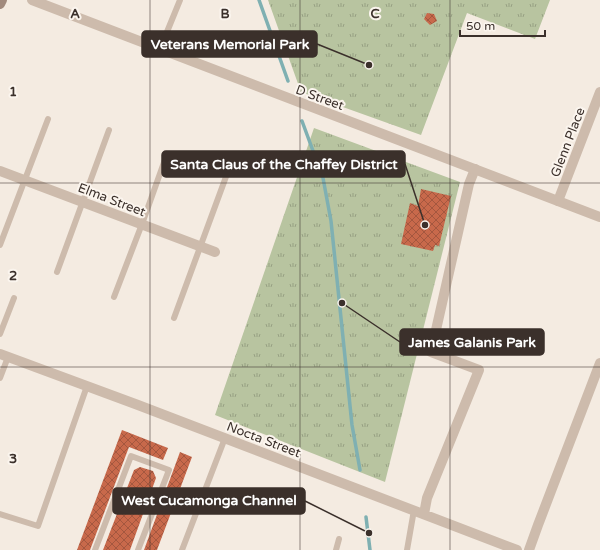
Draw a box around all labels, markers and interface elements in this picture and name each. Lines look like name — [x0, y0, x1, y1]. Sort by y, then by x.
text: A — [70, 6, 80, 22]
text: B — [220, 6, 230, 22]
text: C — [370, 6, 380, 22]
scale bar — [460, 12, 545, 38]
text: 50 m — [466, 19, 495, 33]
callout: Veterans Memorial Park — [142, 31, 317, 57]
text: Veterans Memorial Park — [151, 36, 310, 53]
street label: D Street — [293, 82, 346, 114]
text: 1 — [9, 84, 17, 100]
street label: Glenn Place — [547, 105, 588, 179]
callout: Santa Claus of the Chaffey District — [162, 151, 405, 177]
text: Santa Claus of the Chaffey District — [170, 156, 398, 173]
street label: Elma Street — [75, 180, 148, 220]
text: 2 — [9, 268, 17, 284]
callout: James Galanis Park — [400, 329, 544, 355]
text: James Galanis Park — [407, 334, 536, 351]
street label: Nocta Street — [224, 419, 303, 461]
text: 3 — [9, 451, 17, 467]
callout: West Cucamonga Channel — [113, 488, 305, 514]
text: West Cucamonga Channel — [121, 492, 297, 509]

